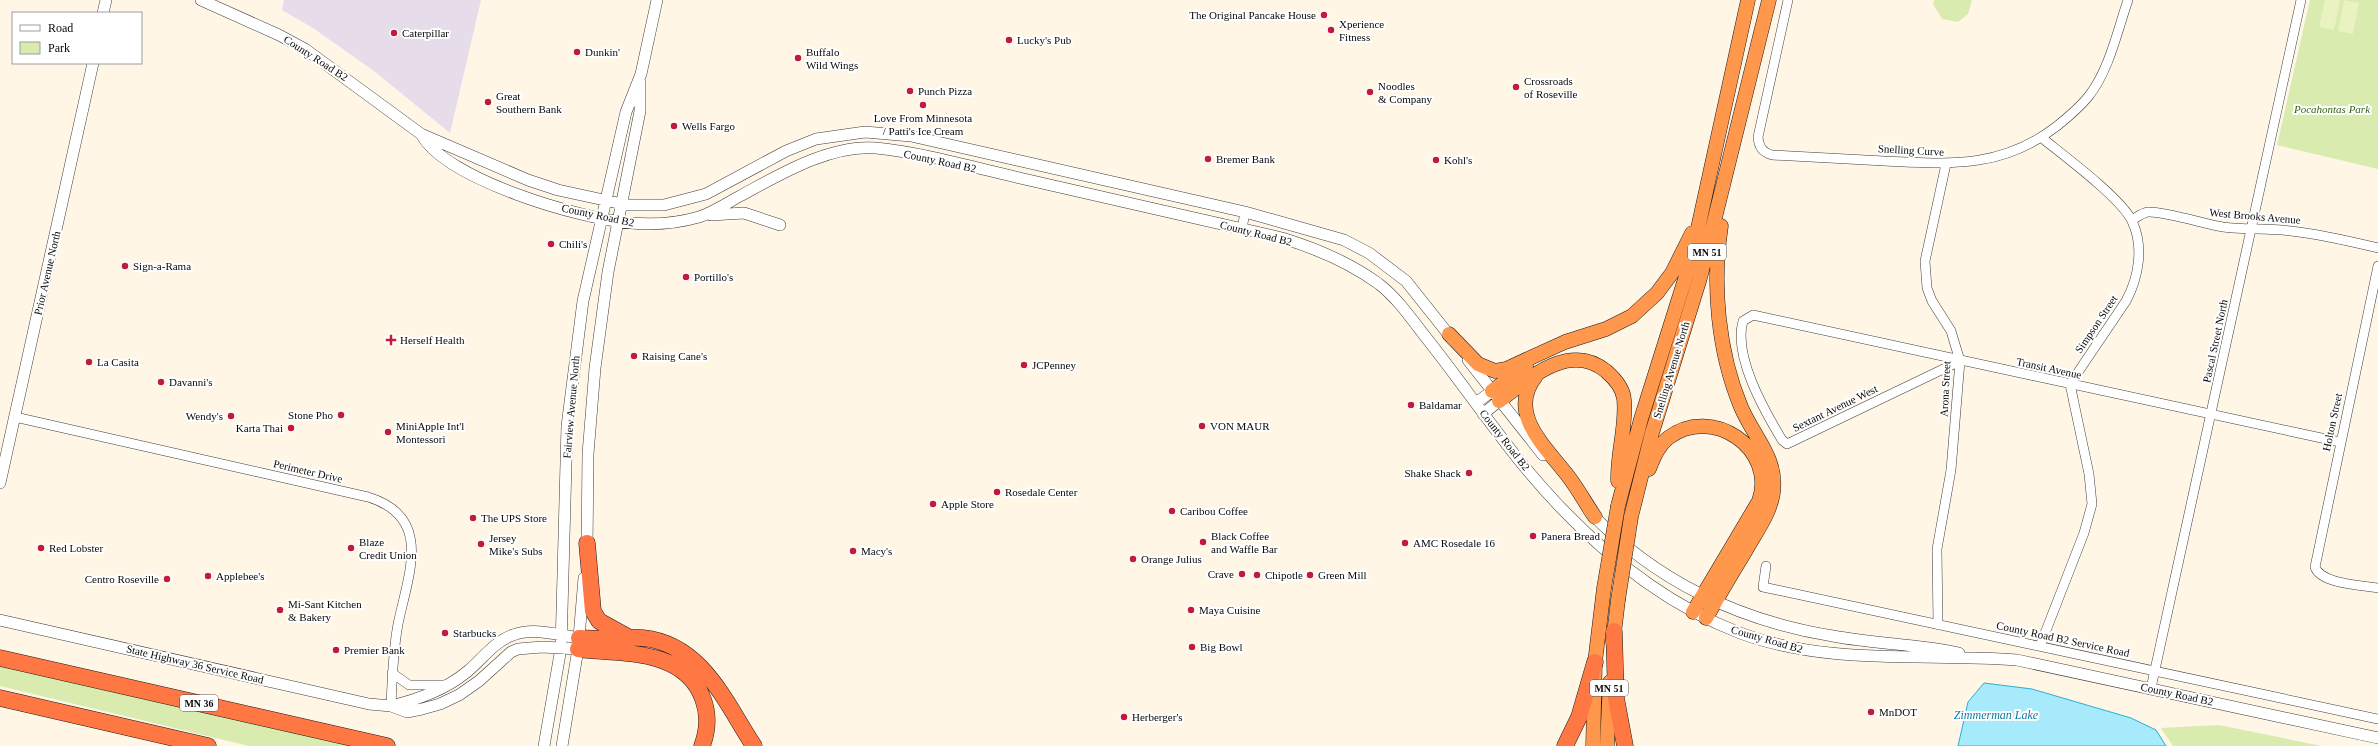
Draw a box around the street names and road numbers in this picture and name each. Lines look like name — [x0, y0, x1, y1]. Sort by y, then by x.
street label: County Road B2 — [282, 33, 350, 83]
street label: Snelling Curve — [1878, 142, 1945, 158]
street label: County Road B2 — [903, 147, 977, 175]
street label: County Road B2 — [561, 201, 635, 229]
street label: West Brooks Avenue — [2209, 206, 2301, 226]
street label: County Road B2 — [1219, 218, 1293, 248]
street label: Prior Avenue North — [31, 229, 63, 316]
road number: MN 51 — [1688, 244, 1726, 260]
street label: Simpson Street — [2072, 293, 2120, 355]
street label: Pascal Street North — [2200, 298, 2230, 384]
street label: Snelling Avenue North — [1651, 320, 1692, 420]
street label: Fairview Avenue North — [561, 355, 582, 459]
street label: Transit Avenue — [2015, 355, 2083, 381]
street label: Arona Street — [1938, 361, 1952, 417]
street label: Sextant Avenue West — [1791, 382, 1879, 434]
street label: Holton Street — [2320, 392, 2344, 452]
street label: County Road B2 — [1478, 407, 1532, 473]
street label: Perimeter Drive — [272, 457, 344, 485]
street label: County Road B2 Service Road — [1995, 619, 2131, 659]
street label: County Road B2 — [1730, 623, 1804, 655]
street label: State Highway 36 Service Road — [125, 642, 265, 686]
road number: MN 51 — [1590, 680, 1628, 696]
street label: County Road B2 — [2140, 680, 2214, 708]
road number: MN 36 — [180, 695, 218, 711]

